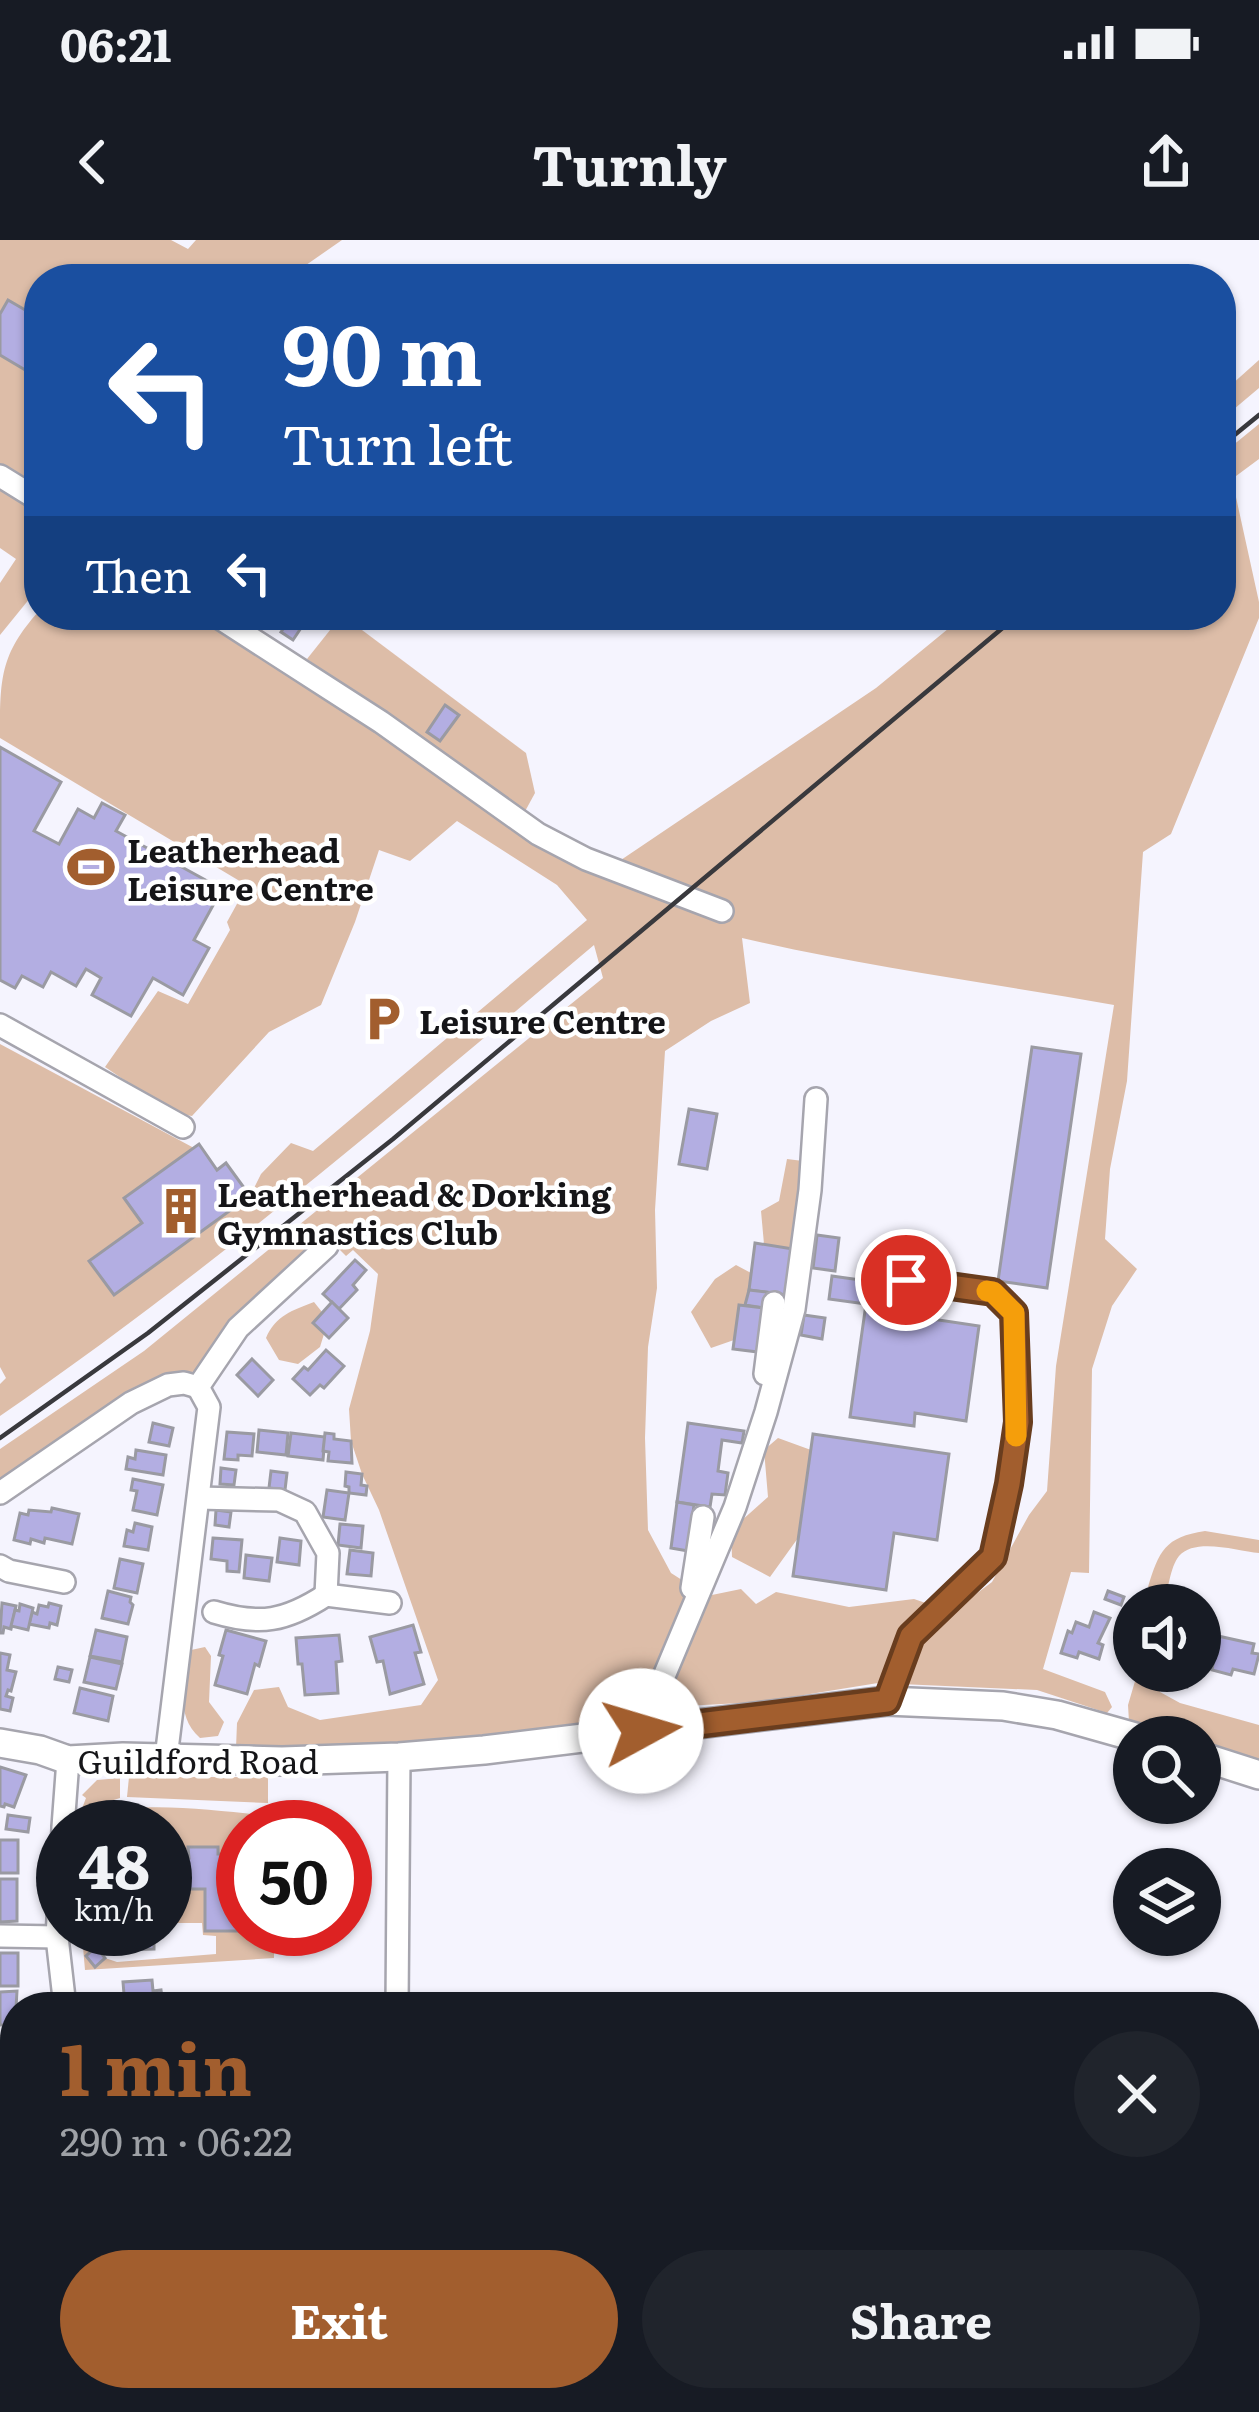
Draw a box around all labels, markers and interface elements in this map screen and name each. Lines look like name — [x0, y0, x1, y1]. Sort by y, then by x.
text: 06:21 — [60, 9, 171, 76]
text: Turnly — [532, 122, 727, 203]
icon: back — [60, 129, 126, 195]
icon: share — [1133, 129, 1199, 195]
text: 90 m — [282, 287, 483, 412]
icon: left — [84, 312, 240, 468]
text: Turn left — [282, 401, 513, 482]
text: Then — [84, 540, 192, 607]
icon: left — [216, 540, 282, 606]
place label: Leatherhead Leisure Centre — [127, 824, 374, 911]
sports icon: Leatherhead Leisure Centre — [66, 842, 116, 892]
parking icon: Leisure Centre — [358, 994, 408, 1044]
place label: Leisure Centre — [419, 995, 666, 1044]
place label: Leatherhead & Dorking Gymnastics Club — [217, 1168, 612, 1255]
building icon: Leatherhead & Dorking Gymnastics Club — [156, 1186, 206, 1236]
pin — [855, 1229, 957, 1331]
icon: arrive — [873, 1247, 939, 1313]
map controls — [1113, 1584, 1221, 1956]
button: sound — [1113, 1584, 1221, 1692]
position arrow — [578, 1668, 704, 1794]
button: search — [1113, 1716, 1221, 1824]
street label: Guildford Road — [77, 1735, 319, 1784]
speed limit sign: 50 — [216, 1800, 372, 1956]
text: 48 — [78, 1818, 150, 1907]
button: layers — [1113, 1848, 1221, 1956]
text: km/h — [74, 1886, 154, 1930]
text: 1 min — [60, 2011, 252, 2118]
button: close — [1074, 2031, 1200, 2157]
text: 290 m · 06:22 — [60, 2110, 293, 2168]
button: Exit — [60, 2250, 618, 2388]
button: Share — [642, 2250, 1200, 2388]

